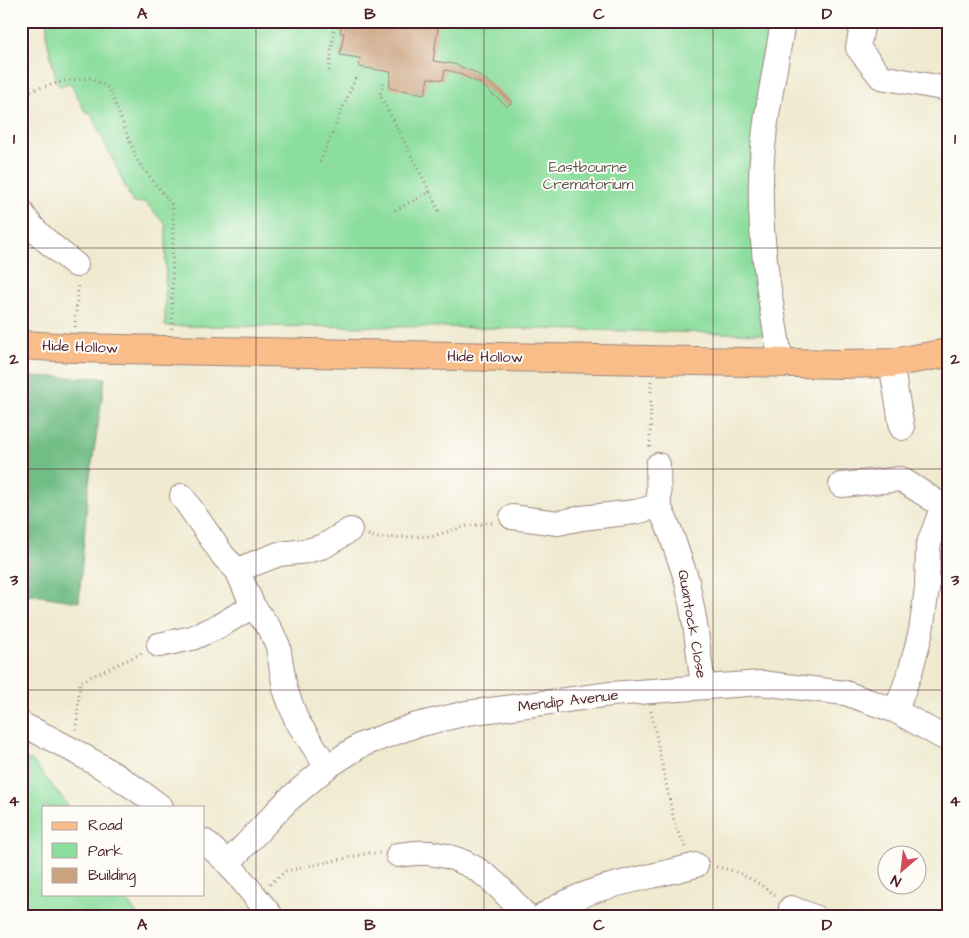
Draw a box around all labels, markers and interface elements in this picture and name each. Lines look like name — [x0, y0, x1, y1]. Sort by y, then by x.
text: A — [137, 3, 148, 25]
text: B — [364, 3, 376, 25]
text: C — [593, 3, 605, 25]
text: D — [822, 3, 833, 25]
text: 1 — [13, 128, 16, 150]
text: 1 — [954, 128, 957, 150]
park label: Eastbourne Crematorium — [543, 157, 634, 195]
street label: Hide Hollow — [42, 335, 118, 359]
street label: Hide Hollow — [447, 346, 523, 368]
text: 2 — [8, 348, 19, 370]
text: 2 — [949, 348, 960, 370]
street label: Quantock Close — [672, 568, 712, 680]
text: 3 — [9, 569, 19, 591]
text: 3 — [950, 569, 960, 591]
street label: Mendip Avenue — [517, 684, 619, 718]
text: 4 — [9, 790, 20, 812]
text: 4 — [950, 790, 961, 812]
legend — [42, 806, 205, 896]
text: Road — [88, 815, 123, 836]
text: Park — [88, 841, 123, 862]
north arrow — [876, 846, 926, 896]
text: Building — [88, 865, 136, 887]
text: N — [888, 870, 905, 891]
text: A — [137, 914, 148, 936]
text: B — [364, 914, 376, 936]
text: C — [593, 914, 605, 936]
text: D — [822, 914, 833, 936]

